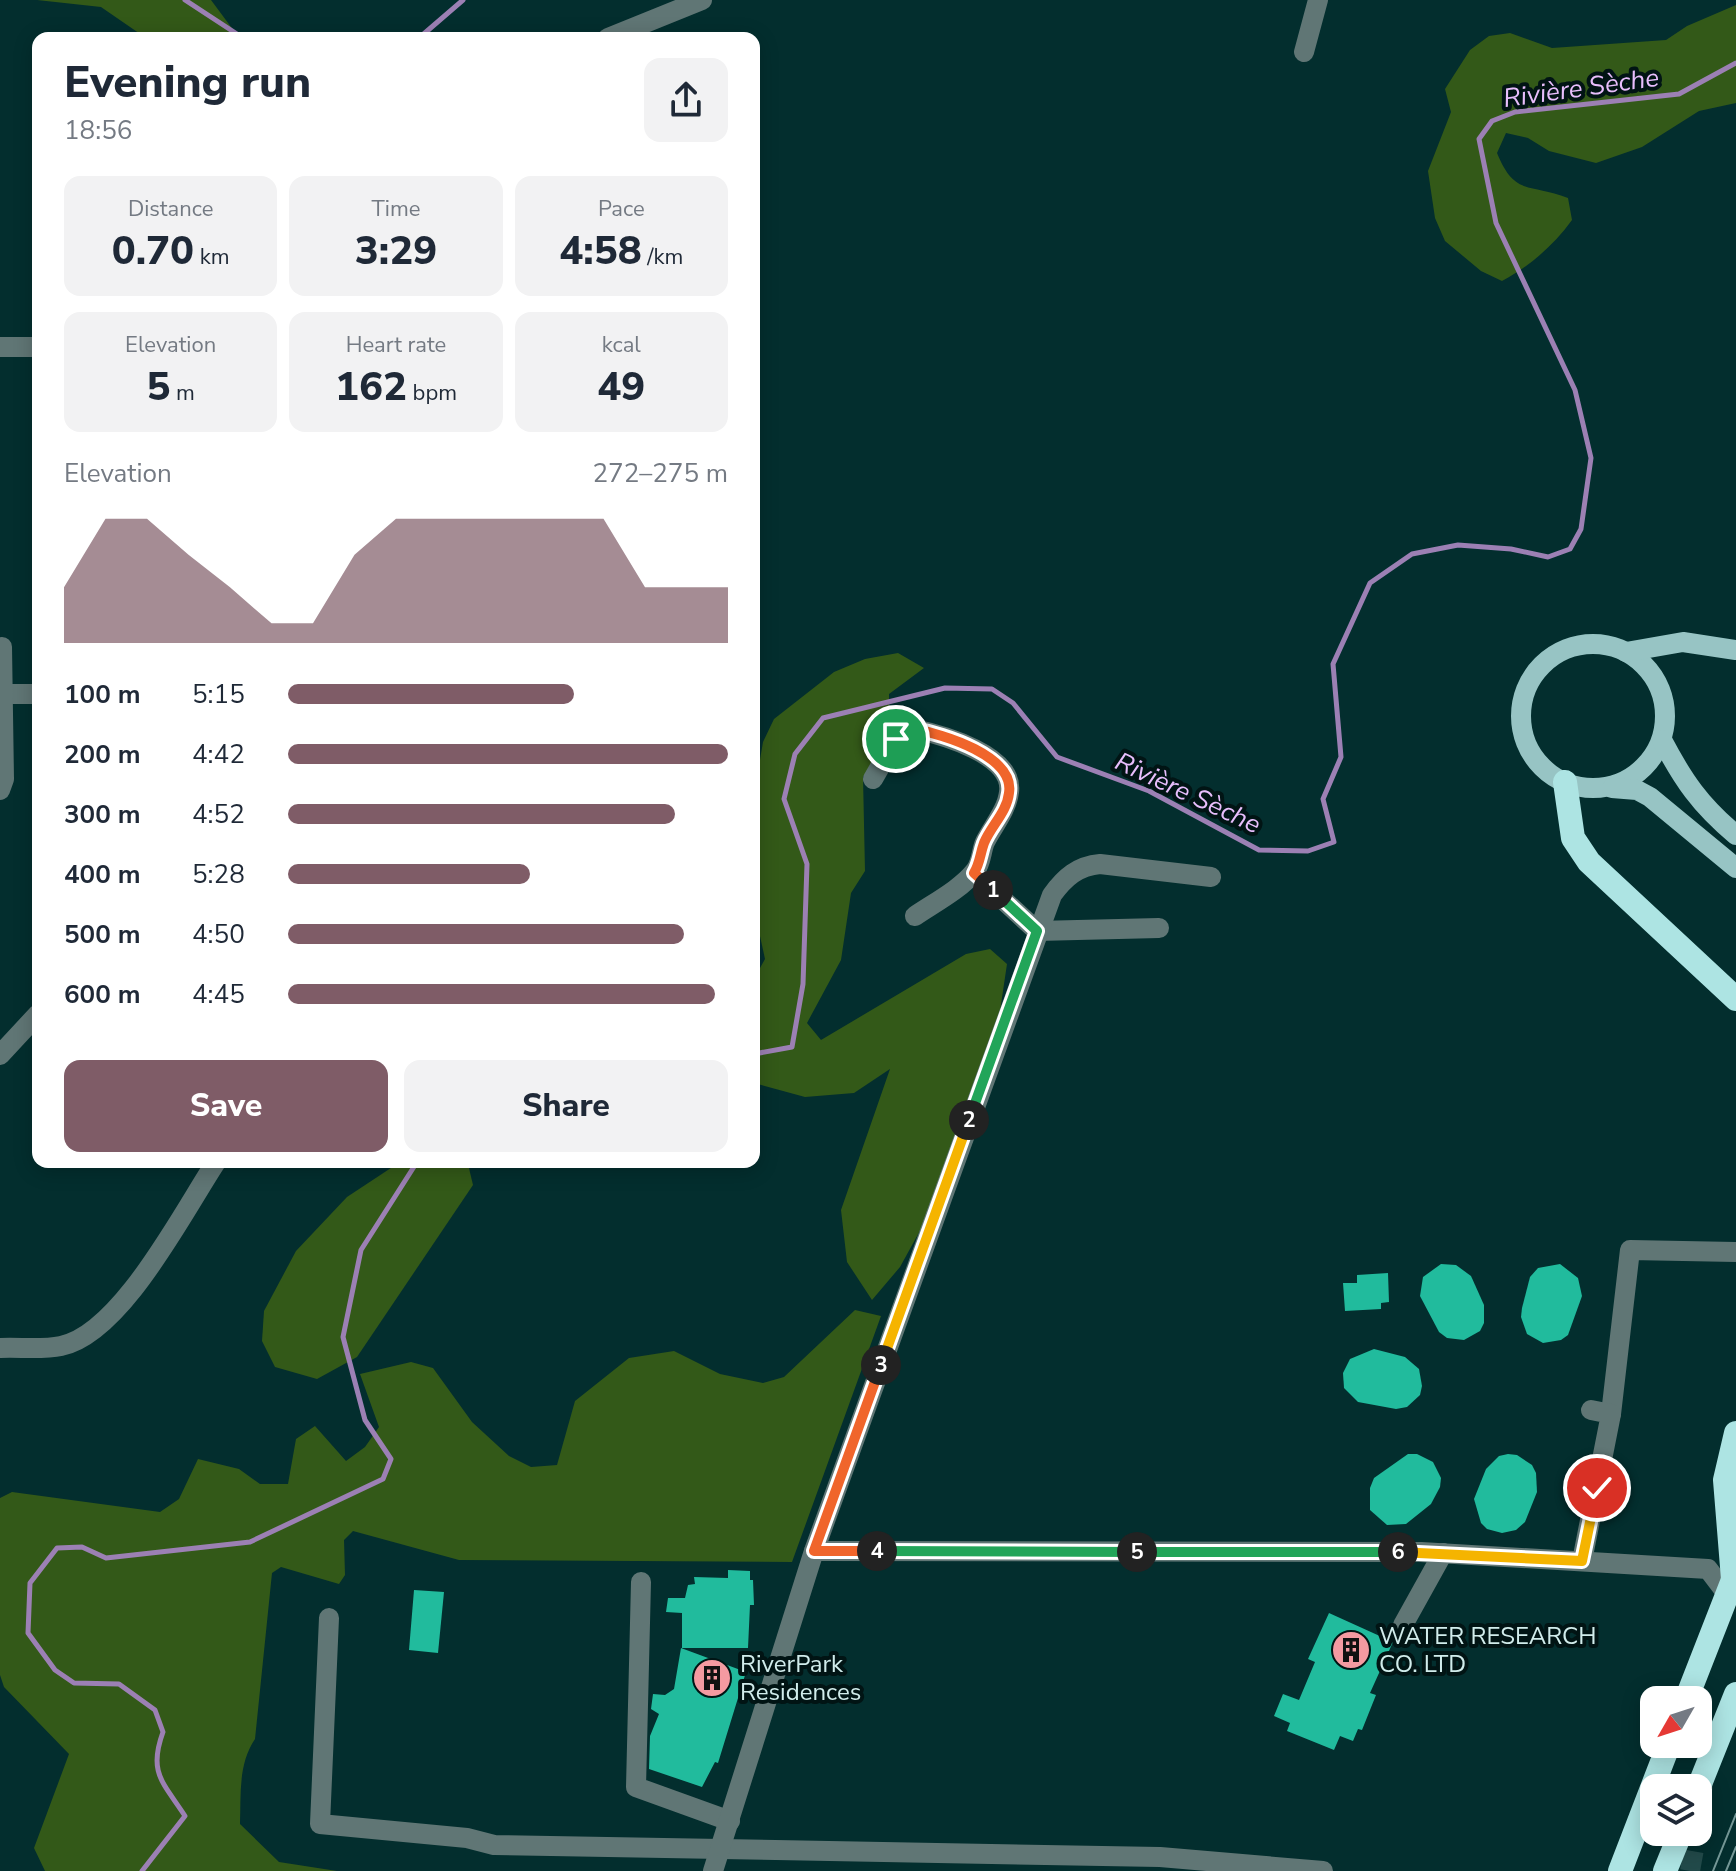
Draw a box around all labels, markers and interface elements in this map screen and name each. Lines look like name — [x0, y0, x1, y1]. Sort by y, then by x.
text: Evening run — [64, 53, 311, 113]
button: share — [644, 58, 728, 142]
water label: Rivière Sèche — [1501, 60, 1661, 116]
text: 18:56 — [64, 113, 132, 148]
text: Distance — [128, 194, 213, 224]
text: Time — [372, 194, 420, 224]
text: Pace — [598, 194, 645, 224]
text: 0.70 — [112, 224, 194, 278]
text: 3:29 — [355, 224, 437, 278]
text: 4:58 — [559, 224, 642, 278]
text: km — [194, 242, 230, 272]
text: /km — [642, 242, 683, 272]
text: Elevation — [125, 330, 216, 360]
text: Heart rate — [346, 330, 446, 360]
text: kcal — [602, 330, 641, 360]
text: 5 — [146, 360, 170, 414]
text: 162 — [335, 360, 407, 414]
text: 49 — [597, 360, 645, 414]
text: m — [170, 378, 195, 408]
text: bpm — [407, 378, 457, 408]
text: Elevation — [64, 456, 172, 491]
text: 272–275 m — [592, 456, 728, 491]
text: 100 m — [64, 677, 141, 712]
text: 5:15 — [192, 677, 245, 712]
pin — [862, 705, 930, 773]
icon: arrive — [874, 717, 918, 761]
text: 200 m — [64, 737, 141, 772]
text: 4:42 — [192, 737, 245, 772]
water label: Rivière Sèche — [1110, 744, 1267, 842]
text: 300 m — [64, 797, 141, 832]
text: 4:52 — [192, 797, 245, 832]
text: 400 m — [64, 857, 141, 892]
text: 5:28 — [192, 857, 245, 892]
pin: 1 — [973, 870, 1013, 910]
text: 1 — [986, 875, 1000, 905]
text: 500 m — [64, 917, 141, 952]
text: 4:50 — [192, 917, 245, 952]
text: 600 m — [64, 977, 141, 1012]
text: 4:45 — [192, 977, 245, 1012]
button: Save — [64, 1060, 388, 1152]
button: Share — [404, 1060, 728, 1152]
pin: 2 — [949, 1100, 989, 1140]
text: 2 — [962, 1105, 976, 1135]
pin: 3 — [861, 1345, 901, 1385]
text: 3 — [874, 1350, 888, 1380]
pin — [1563, 1454, 1631, 1522]
icon: check — [1575, 1466, 1619, 1510]
pin: 4 — [857, 1531, 897, 1571]
pin: 5 — [1117, 1532, 1157, 1572]
pin: 6 — [1378, 1532, 1418, 1572]
text: 4 — [870, 1536, 884, 1566]
text: 5 — [1130, 1537, 1144, 1567]
text: 6 — [1391, 1537, 1405, 1567]
place label: WATER RESEARCH CO. LTD — [1379, 1620, 1597, 1680]
building icon: WATER RESEARCH CO. LTD — [1330, 1629, 1372, 1671]
place label: RiverPark Residences — [740, 1648, 861, 1708]
building icon: RiverPark Residences — [691, 1657, 733, 1699]
north arrow — [1640, 1686, 1712, 1758]
map controls — [1640, 1686, 1712, 1846]
button: layers — [1640, 1774, 1712, 1846]

